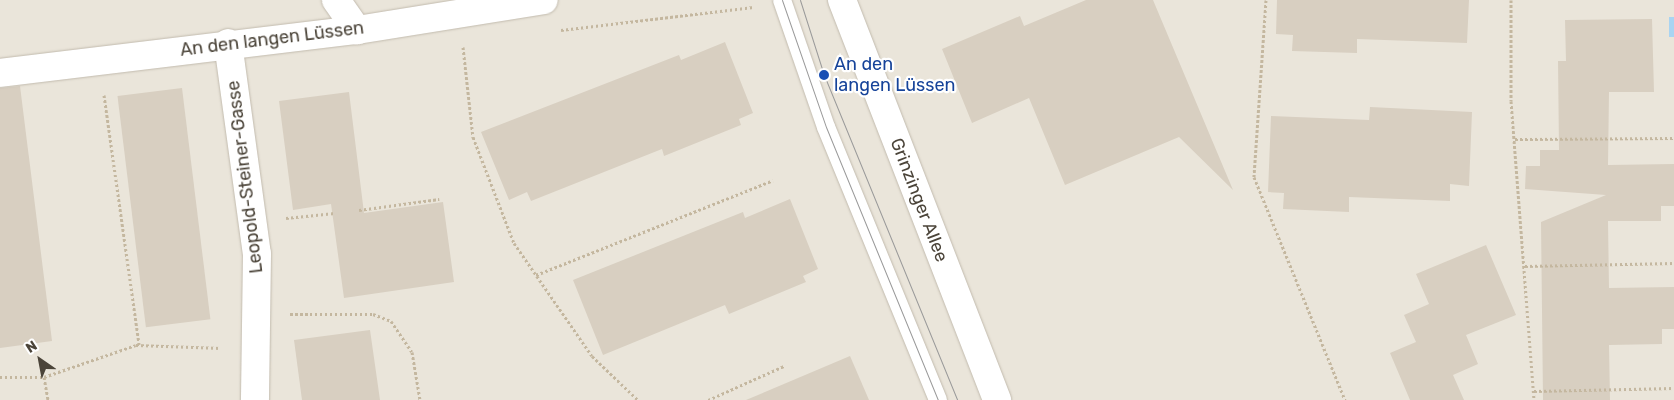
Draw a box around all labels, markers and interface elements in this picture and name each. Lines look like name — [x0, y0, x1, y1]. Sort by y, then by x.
street label: An den langen Lüssen — [179, 17, 365, 61]
place label: An den langen Lüssen — [834, 54, 955, 96]
marker: An den langen Lüssen — [818, 69, 830, 81]
street label: Leopold-Steiner-Gasse — [222, 79, 268, 275]
street label: Grinzinger Allee — [885, 135, 953, 265]
north arrow — [15, 335, 65, 385]
text: N — [23, 337, 40, 357]

